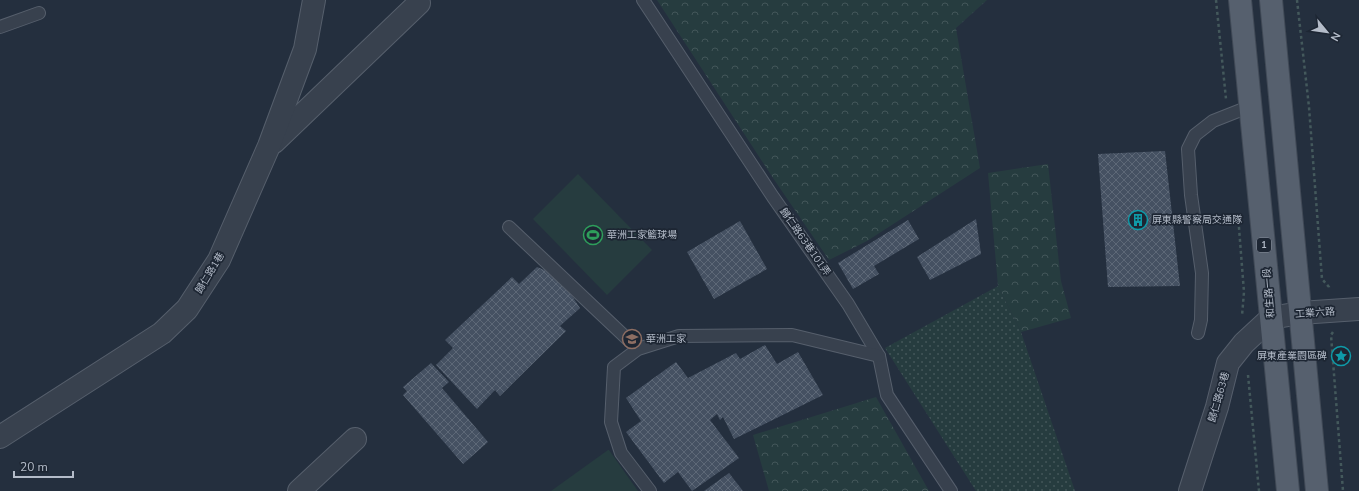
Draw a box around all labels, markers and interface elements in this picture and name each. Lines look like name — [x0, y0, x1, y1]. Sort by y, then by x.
north arrow — [1307, 12, 1347, 52]
text: N — [1327, 29, 1344, 44]
street label: 歸仁路63巷101弄 — [776, 205, 834, 279]
building icon: 屏東縣警察局交通隊 — [1127, 209, 1149, 231]
place label: 屏東縣警察局交通隊 — [1152, 213, 1242, 227]
sports icon: 華洲工家籃球場 — [582, 224, 604, 246]
place label: 華洲工家籃球場 — [607, 228, 677, 242]
road number: 1 — [1257, 238, 1271, 252]
street label: 歸仁路1巷 — [192, 250, 228, 296]
street label: 和生路一段 — [1260, 267, 1278, 319]
street label: 工業六路 — [1295, 305, 1335, 321]
school or university icon: 華洲工家 — [621, 328, 643, 350]
place label: 華洲工家 — [646, 332, 687, 346]
place icon: 屏東產業園區碑 — [1330, 345, 1352, 367]
place label: 屏東產業園區碑 — [1257, 349, 1327, 363]
street label: 歸仁路63巷 — [1205, 370, 1233, 424]
scale bar — [14, 453, 73, 479]
text: 20 m — [20, 459, 48, 475]

